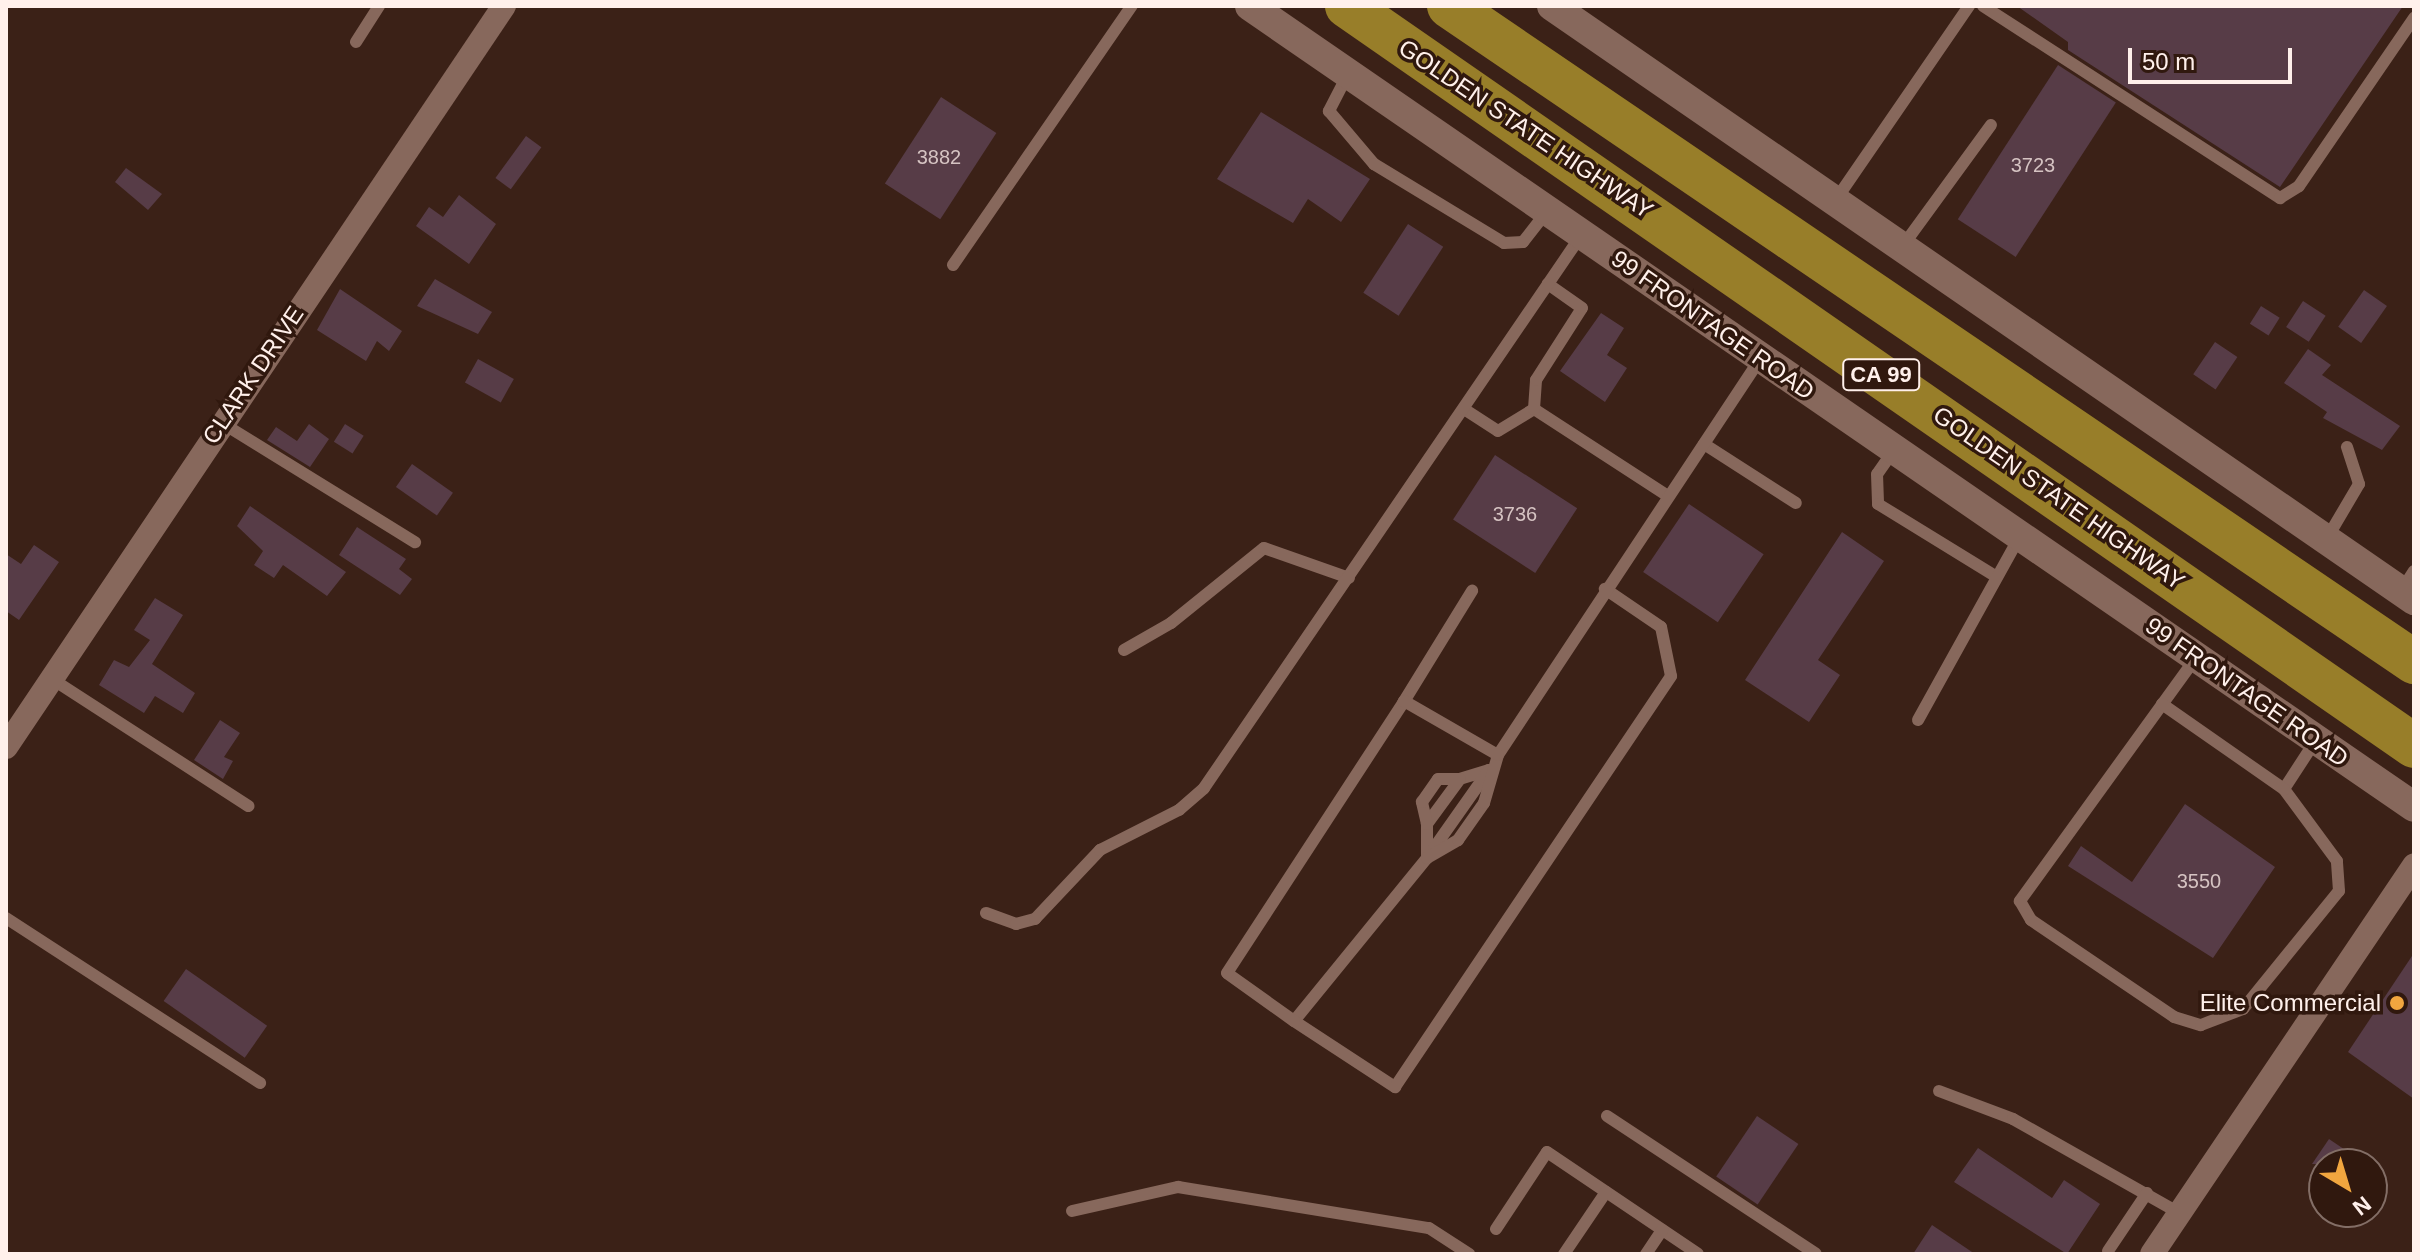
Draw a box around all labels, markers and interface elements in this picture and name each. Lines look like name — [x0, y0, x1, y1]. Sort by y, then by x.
scale bar — [2132, 32, 2296, 82]
street label: GOLDEN STATE HIGHWAY — [1393, 33, 1659, 225]
text: 50 m — [2142, 48, 2195, 75]
house number: 3882 — [917, 145, 961, 169]
house number: 3723 — [2011, 153, 2055, 177]
street label: 99 FRONTAGE ROAD — [1606, 244, 1820, 406]
street label: CLARK DRIVE — [196, 301, 310, 449]
road number: CA 99 — [1841, 357, 1921, 393]
street label: GOLDEN STATE HIGHWAY — [1928, 400, 2190, 596]
house number: 3736 — [1493, 502, 1537, 526]
street label: 99 FRONTAGE ROAD — [2140, 611, 2354, 773]
house number: 3550 — [2177, 869, 2221, 893]
place label: Elite Commercial — [2200, 989, 2381, 1017]
marker: Elite Commercial — [2388, 994, 2406, 1012]
north arrow — [2308, 1148, 2388, 1228]
text: N — [2348, 1191, 2376, 1220]

